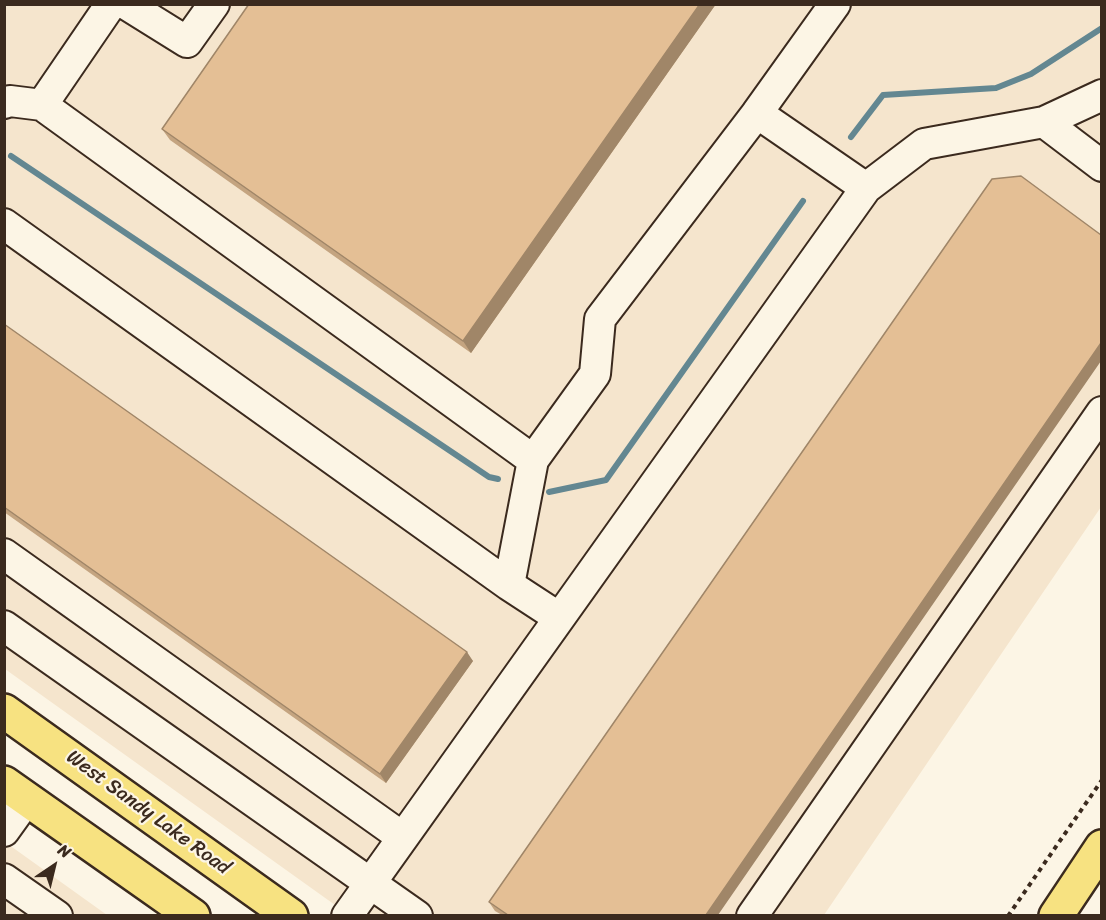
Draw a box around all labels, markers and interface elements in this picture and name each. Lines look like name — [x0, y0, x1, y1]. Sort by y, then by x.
street label: West Sandy Lake Road — [61, 746, 235, 880]
north arrow — [24, 836, 84, 896]
text: N — [52, 836, 77, 866]

